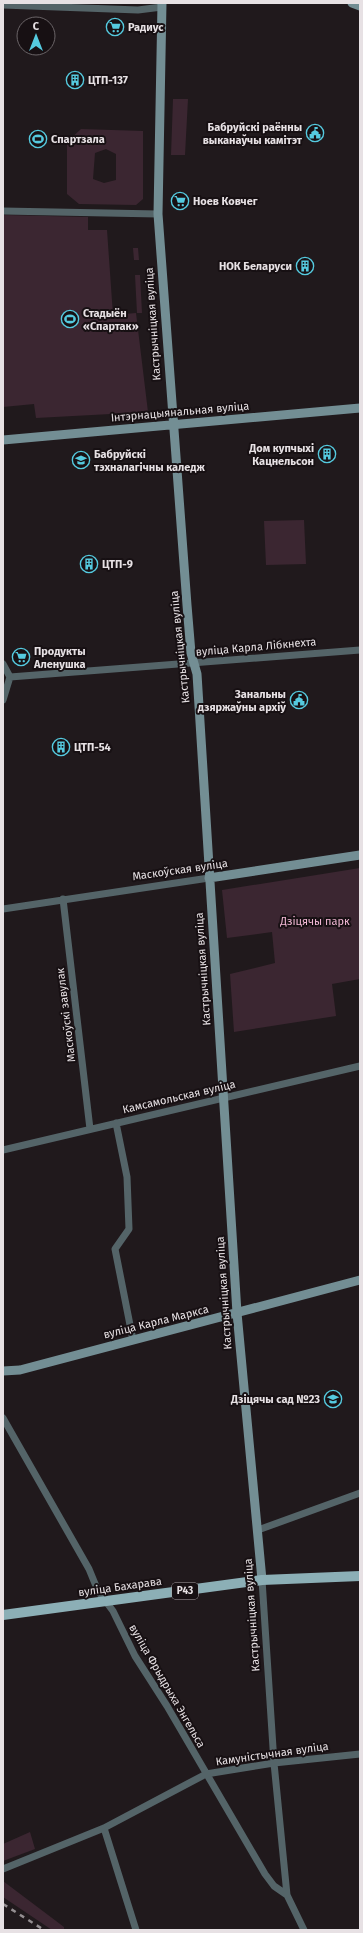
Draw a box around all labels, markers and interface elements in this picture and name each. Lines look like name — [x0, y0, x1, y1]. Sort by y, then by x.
north arrow — [16, 16, 56, 56]
supermarket icon: Радиус — [105, 17, 125, 37]
text: С — [33, 20, 40, 33]
place label: Радиус — [128, 21, 164, 34]
building icon: ЦТП-137 — [65, 70, 85, 90]
place label: ЦТП-137 — [88, 74, 128, 87]
place label: Бабруйскі раённы выканаўчы камітэт — [203, 121, 303, 147]
public building icon: Бабруйскі раённы выканаўчы камітэт — [305, 123, 325, 143]
sports icon: Спартзала — [28, 129, 48, 149]
place label: Спартзала — [51, 133, 105, 146]
supermarket icon: Ноев Ковчег — [170, 191, 190, 211]
place label: Ноев Ковчег — [193, 195, 258, 208]
building icon: НОК Беларуси — [295, 256, 315, 276]
place label: НОК Беларуси — [219, 260, 292, 273]
street label: Кастрычніцкая вуліца — [143, 267, 163, 381]
place label: Стадыён «Спартак» — [83, 307, 139, 333]
sports icon: Стадыён «Спартак» — [60, 309, 80, 329]
street label: Інтэрнацыянальная вуліца — [110, 399, 250, 425]
place label: Дом купчыхі Кацнельсон — [248, 442, 314, 468]
building icon: Дом купчыхі Кацнельсон — [317, 444, 337, 464]
place label: Бабруйскі тэхналагічны каледж — [94, 448, 205, 474]
school or university icon: Бабруйскі тэхналагічны каледж — [71, 450, 91, 470]
building icon: ЦТП-9 — [79, 554, 99, 574]
place label: ЦТП-9 — [102, 558, 133, 571]
street label: Кастрычніцкая вуліца — [168, 590, 192, 704]
street label: вуліца Карла Лібкнехта — [195, 635, 317, 659]
place label: Продукты Аленушка — [33, 645, 86, 671]
supermarket icon: Продукты Аленушка — [11, 647, 31, 667]
place label: Занальны дзяржаўны архіў — [198, 688, 286, 714]
public building icon: Занальны дзяржаўны архіў — [289, 690, 309, 710]
building icon: ЦТП-54 — [51, 737, 71, 757]
place label: ЦТП-54 — [74, 741, 111, 754]
street label: Маскоўская вуліца — [132, 857, 229, 883]
street label: Кастрычніцкая вуліца — [193, 912, 213, 1026]
park label: Дзіцячы парк — [279, 915, 350, 928]
street label: Маскоўскі завулак — [54, 967, 78, 1063]
street label: Камсамольская вуліца — [121, 1078, 237, 1116]
street label: Кастрычніцкая вуліца — [214, 1236, 234, 1350]
street label: вуліца Карла Маркса — [102, 1303, 210, 1341]
school or university icon: Дзіцячы сад №23 — [323, 1389, 343, 1409]
place label: Дзіцячы сад №23 — [230, 1393, 320, 1406]
street label: Кастрычніцкая вуліца — [242, 1558, 262, 1672]
street label: вуліца Бахарава — [77, 1575, 163, 1599]
road number: Р43 — [172, 1583, 198, 1599]
street label: вуліца Фрыдрыха Энгельса — [126, 1622, 208, 1750]
street label: Камуністычная вуліца — [215, 1740, 329, 1768]

